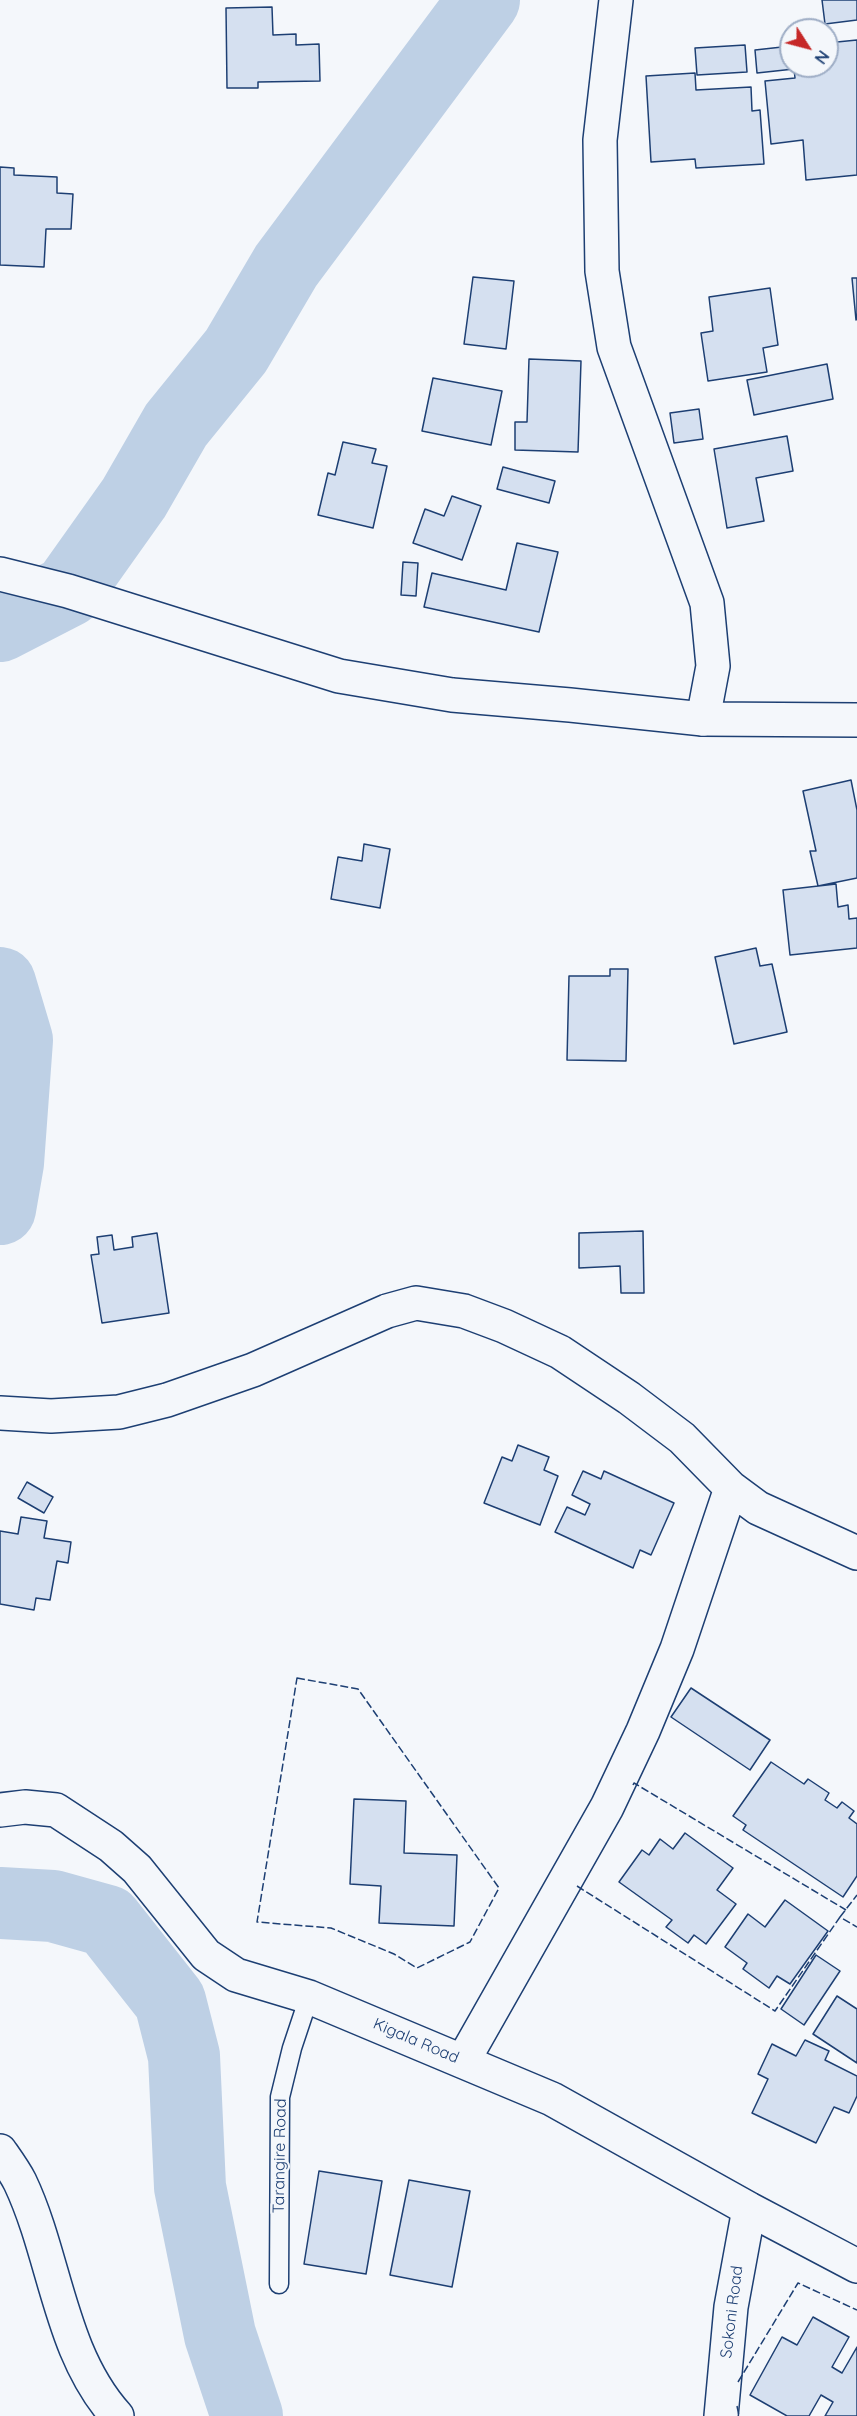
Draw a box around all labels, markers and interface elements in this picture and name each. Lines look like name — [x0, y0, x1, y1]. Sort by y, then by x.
north arrow — [779, 18, 839, 78]
text: N — [810, 47, 833, 68]
street label: Kigala Road — [370, 2014, 462, 2068]
street label: Tarangire Road — [269, 2098, 291, 2214]
street label: Sokoni Road — [717, 2265, 747, 2359]

